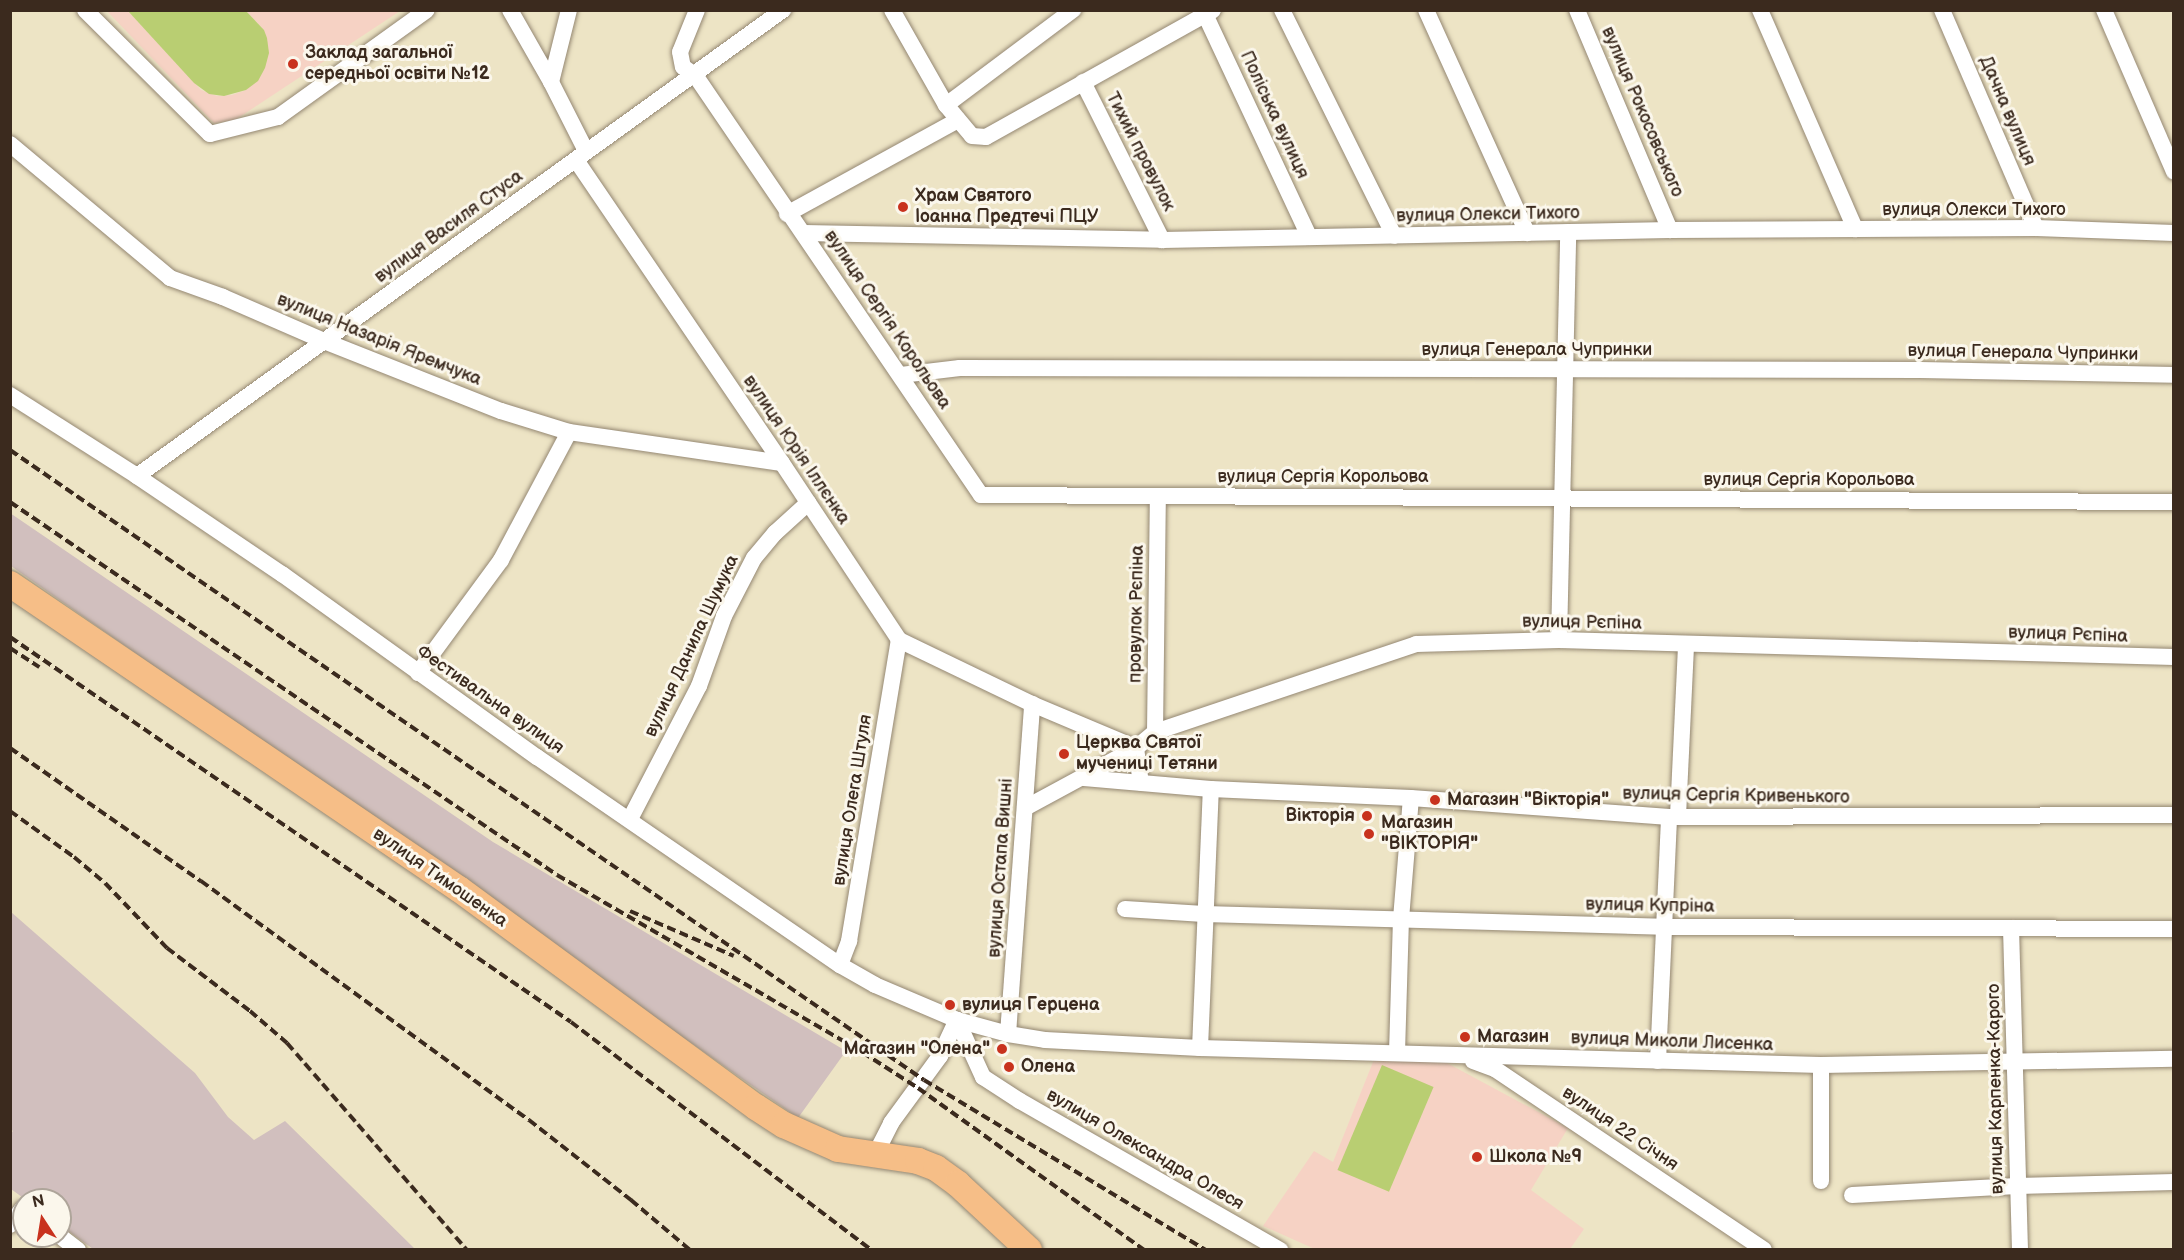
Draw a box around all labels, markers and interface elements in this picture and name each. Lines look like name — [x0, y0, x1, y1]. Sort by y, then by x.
street label: вулиця Рокосовського — [1596, 24, 1688, 200]
place label: Заклад загальної середньої освіти №12 — [305, 43, 489, 86]
street label: Поліська вулиця — [1235, 48, 1313, 182]
street label: Дачна вулиця — [1974, 53, 2040, 169]
marker: Заклад загальної середньої освіти №12 — [286, 57, 300, 71]
street label: Тихий провулок — [1101, 89, 1179, 215]
street label: вулиця Василя Стуса — [371, 166, 527, 288]
place label: Храм Святого Іоанна Предтечі ПЦУ — [915, 186, 1098, 228]
street label: вулиця Олекси Тихого — [1882, 199, 2066, 221]
marker: Храм Святого Іоанна Предтечі ПЦУ — [896, 200, 910, 214]
street label: вулиця Олекси Тихого — [1396, 203, 1580, 227]
street label: вулиця Сергія Корольова — [819, 226, 955, 414]
street label: вулиця Назарія Яремчука — [274, 289, 484, 391]
street label: вулиця Генерала Чупринки — [1422, 339, 1652, 361]
street label: вулиця Генерала Чупринки — [1907, 340, 2139, 366]
street label: вулиця Юрія Іллєнка — [738, 371, 854, 529]
street label: вулиця Сергія Корольова — [1217, 466, 1429, 488]
street label: вулиця Сергія Корольова — [1703, 469, 1915, 491]
street label: провулок Рєпіна — [1125, 545, 1149, 683]
street label: вулиця Данила Шумука — [640, 551, 744, 741]
street label: вулиця Рєпіна — [1522, 611, 1642, 635]
street label: вулиця Рєпіна — [2008, 622, 2128, 648]
street label: Фестивальна вулиця — [412, 641, 568, 759]
street label: вулиця Олега Штуля — [829, 713, 877, 887]
place label: Церква Святої мучениці Тетяни — [1076, 733, 1218, 776]
marker: Церква Святої мучениці Тетяни — [1057, 747, 1071, 761]
street label: вулиця Остапа Вишні — [984, 778, 1018, 958]
street label: вулиця Сергія Кривенького — [1622, 783, 1850, 809]
place label: Магазин "Вікторія" — [1447, 789, 1609, 811]
marker: Магазин "Вікторія" — [1428, 793, 1442, 807]
place label: Вікторія — [1285, 805, 1355, 827]
marker: Вікторія — [1360, 809, 1374, 823]
place label: Магазин "ВІКТОРІЯ" — [1381, 813, 1478, 856]
street label: вулиця Тимошенка — [369, 823, 511, 933]
marker: Магазин "ВІКТОРІЯ" — [1362, 827, 1376, 841]
street label: вулиця Купріна — [1585, 894, 1715, 918]
street label: вулиця Карпенка-Карого — [1983, 983, 2009, 1195]
place label: вулиця Герцена — [962, 994, 1099, 1016]
marker: вулиця Герцена — [943, 998, 957, 1012]
place label: Магазин — [1477, 1026, 1549, 1048]
street label: вулиця Миколи Лисенка — [1570, 1028, 1774, 1056]
marker: Магазин — [1458, 1030, 1472, 1044]
place label: Магазин "Олена" — [844, 1038, 990, 1060]
marker: Магазин "Олена" — [995, 1042, 1009, 1056]
place label: Олена — [1021, 1056, 1075, 1078]
marker: Олена — [1002, 1060, 1016, 1074]
street label: вулиця 22 Січня — [1558, 1082, 1682, 1176]
street label: вулиця Олександра Олеся — [1043, 1085, 1247, 1215]
place label: Школа №9 — [1489, 1146, 1582, 1168]
marker: Школа №9 — [1470, 1150, 1484, 1164]
north arrow — [12, 1188, 72, 1248]
text: N — [31, 1191, 46, 1212]

